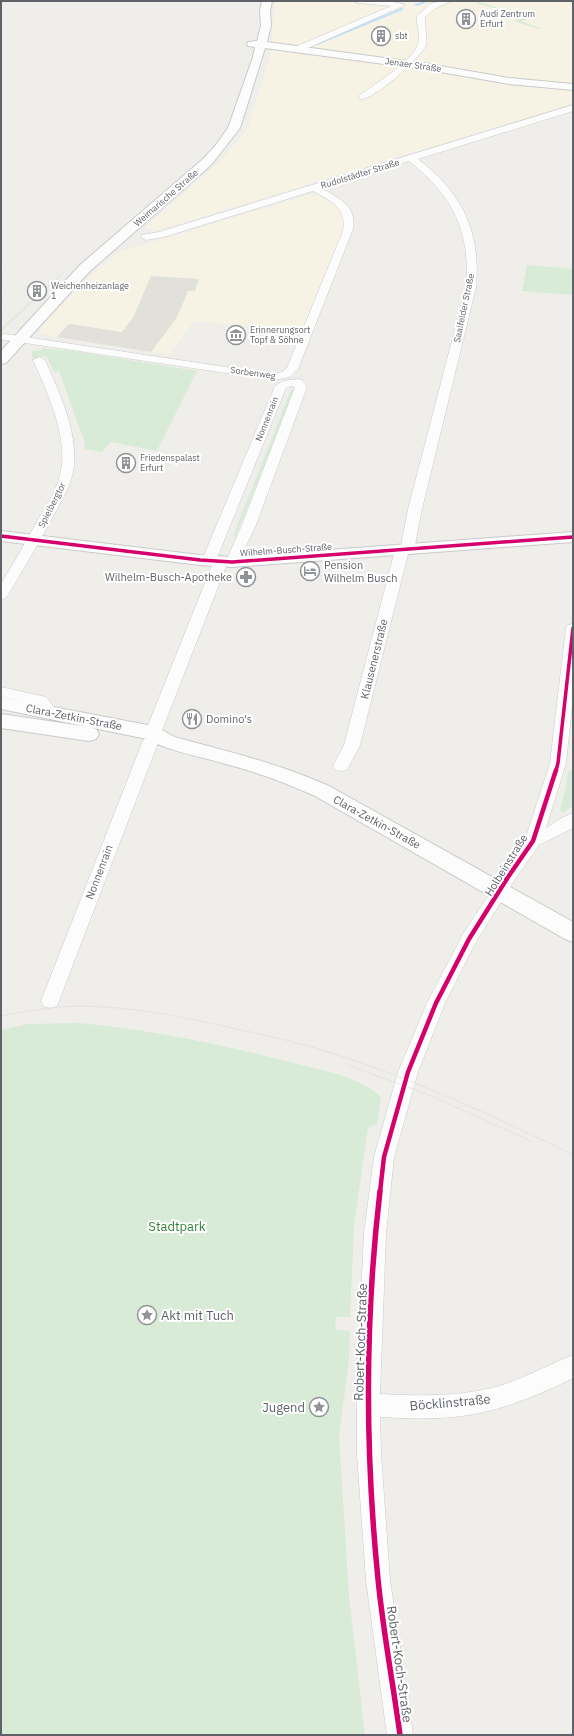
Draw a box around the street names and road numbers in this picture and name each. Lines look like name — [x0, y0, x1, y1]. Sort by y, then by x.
street label: Jenaer Straße — [384, 55, 442, 74]
street label: Rudolstädter Straße — [319, 156, 401, 191]
street label: Weimarische Straße — [131, 167, 200, 229]
street label: Saalfelder Straße — [451, 272, 476, 343]
street label: Sorbenweg — [230, 364, 277, 381]
street label: Nonnenrain — [253, 395, 280, 443]
street label: Spielbergtor — [35, 480, 68, 529]
street label: Wilhelm-Busch-Straße — [240, 541, 332, 558]
street label: Klausenerstraße — [357, 618, 391, 700]
street label: Clara-Zetkin-Straße — [25, 701, 123, 733]
street label: Clara-Zetkin-Straße — [331, 792, 423, 852]
street label: Holbeinstraße — [481, 831, 531, 899]
street label: Nonnenrain — [82, 843, 116, 901]
street label: Robert-Koch-Straße — [350, 1283, 371, 1401]
street label: Böcklinstraße — [409, 1390, 491, 1415]
street label: Robert-Koch-Straße — [383, 1605, 416, 1724]

